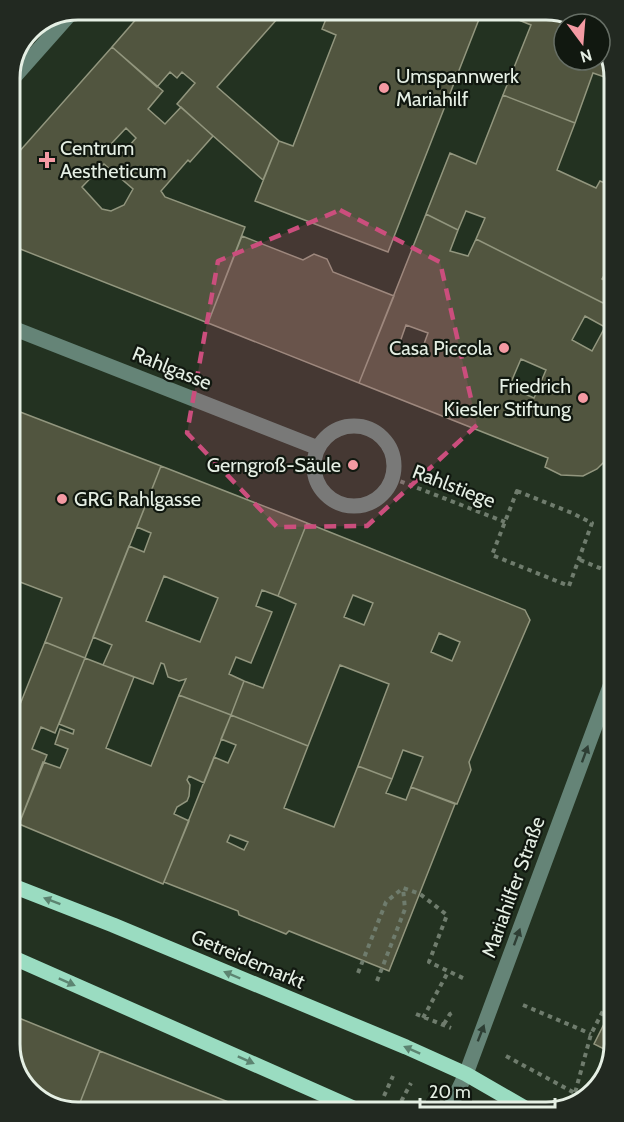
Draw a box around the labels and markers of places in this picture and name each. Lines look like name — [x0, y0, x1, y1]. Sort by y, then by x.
place label: Umspannwerk Mariahilf — [396, 64, 519, 111]
marker: Umspannwerk Mariahilf — [377, 81, 391, 95]
place label: Centrum Aestheticum — [60, 136, 167, 183]
marker: Centrum Aestheticum — [38, 151, 56, 169]
place label: Casa Piccola — [389, 336, 492, 360]
marker: Casa Piccola — [497, 341, 511, 355]
place label: Friedrich Kiesler Stiftung — [443, 374, 572, 421]
marker: Friedrich Kiesler Stiftung — [576, 391, 590, 405]
place label: Gerngroß-Säule — [207, 453, 341, 477]
marker: Gerngroß-Säule — [346, 458, 360, 472]
place label: GRG Rahlgasse — [74, 487, 201, 511]
marker: GRG Rahlgasse — [55, 492, 69, 506]

